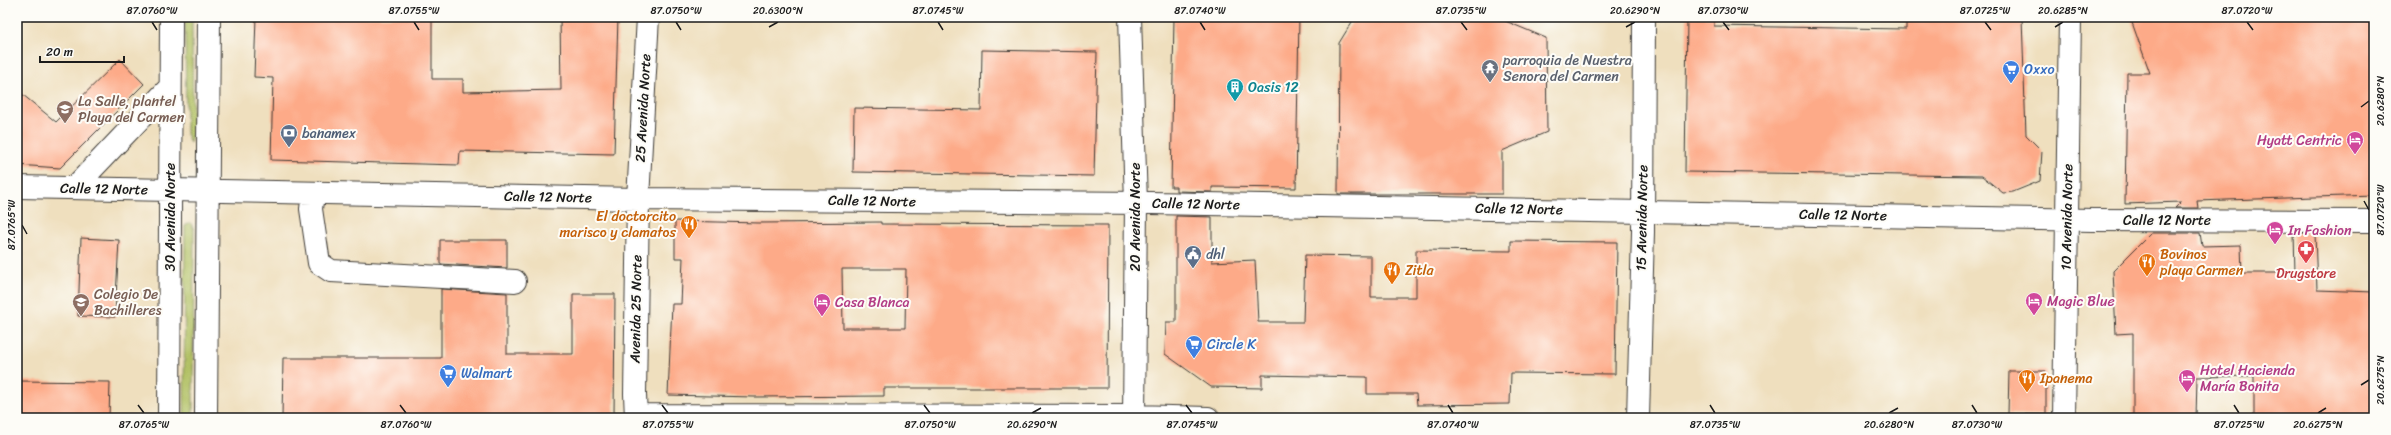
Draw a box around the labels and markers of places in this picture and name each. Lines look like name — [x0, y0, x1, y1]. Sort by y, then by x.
place label: parroquia de Nuestra Senora del Carmen — [1502, 48, 1632, 89]
place label: Oxxo — [2024, 57, 2055, 82]
temple icon: parroquia de Nuestra Senora del Carmen — [1480, 58, 1500, 83]
supermarket icon: Oxxo — [2001, 59, 2021, 84]
place label: Oasis 12 — [1248, 75, 1299, 100]
building icon: Oasis 12 — [1225, 77, 1245, 102]
place label: La Salle, plantel Playa del Carmen — [78, 89, 185, 130]
school or university icon: La Salle, plantel Playa del Carmen — [55, 99, 75, 124]
place label: banamex — [302, 121, 357, 146]
bank icon: banamex — [279, 123, 299, 148]
place label: Hyatt Centric — [2257, 128, 2342, 153]
hotel icon: Hyatt Centric — [2345, 130, 2365, 155]
place label: El doctorcito marisco y clamatos — [560, 204, 677, 245]
restaurant icon: El doctorcito marisco y clamatos — [679, 214, 699, 239]
place label: In Fashion — [2287, 218, 2352, 243]
hotel icon: In Fashion — [2265, 220, 2285, 245]
pharmacy icon: Drugstore — [2296, 239, 2316, 264]
place label: dhl — [1206, 242, 1226, 267]
place label: Bovinos playa Carmen — [2159, 242, 2244, 283]
public building icon: dhl — [1183, 244, 1203, 269]
restaurant icon: Bovinos playa Carmen — [2137, 252, 2157, 277]
place label: Zitla — [1405, 258, 1435, 283]
restaurant icon: Zitla — [1382, 260, 1402, 285]
place label: Drugstore — [2276, 261, 2336, 286]
place label: Colegio De Bachilleres — [94, 282, 162, 323]
place label: Magic Blue — [2047, 289, 2115, 314]
place label: Casa Blanca — [835, 290, 909, 315]
hotel icon: Magic Blue — [2024, 291, 2044, 316]
school or university icon: Colegio De Bachilleres — [71, 292, 91, 317]
hotel icon: Casa Blanca — [812, 292, 832, 317]
place label: Circle K — [1207, 332, 1257, 357]
supermarket icon: Circle K — [1184, 334, 1204, 359]
place label: Hotel Hacienda María Bonita — [2200, 358, 2295, 399]
place label: Walmart — [461, 361, 512, 386]
supermarket icon: Walmart — [438, 363, 458, 388]
place label: Ipanema — [2039, 366, 2093, 391]
restaurant icon: Ipanema — [2017, 368, 2037, 393]
hotel icon: Hotel Hacienda María Bonita — [2177, 368, 2197, 393]

